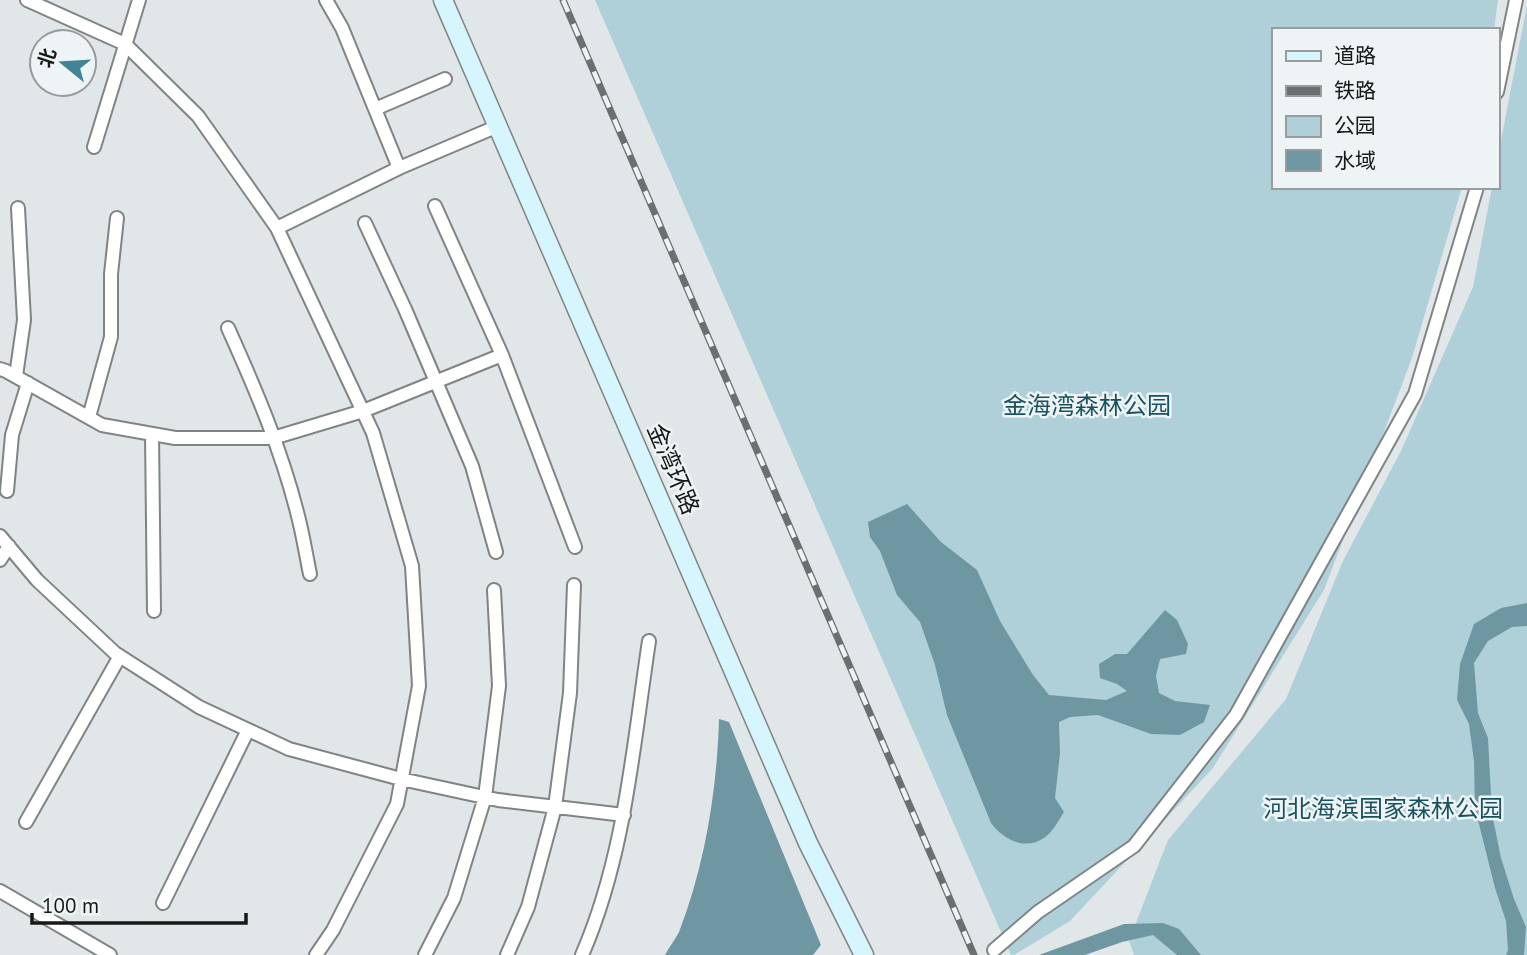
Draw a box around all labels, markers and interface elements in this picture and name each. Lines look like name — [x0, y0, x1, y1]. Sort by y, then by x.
north arrow — [28, 28, 98, 98]
legend — [1272, 28, 1499, 189]
text: 道路 — [1334, 42, 1376, 69]
text: 北 — [32, 45, 61, 70]
text: 铁路 — [1334, 77, 1376, 104]
text: 公园 — [1334, 112, 1376, 139]
text: 水域 — [1334, 147, 1376, 174]
park label: 金海湾森林公园 — [1003, 390, 1171, 421]
street label: 金湾环路 — [640, 419, 706, 519]
park label: 河北海滨国家森林公园 — [1263, 793, 1503, 824]
scale bar — [32, 881, 245, 925]
text: 100 m — [42, 892, 99, 919]

